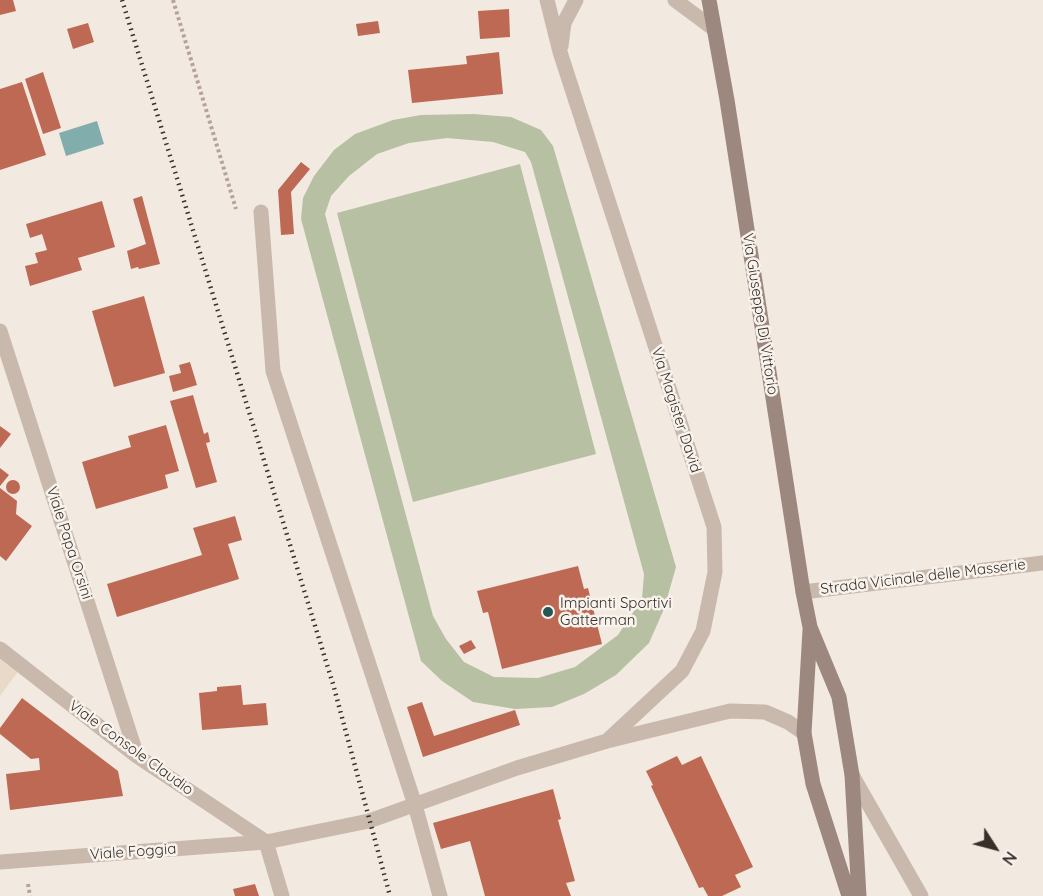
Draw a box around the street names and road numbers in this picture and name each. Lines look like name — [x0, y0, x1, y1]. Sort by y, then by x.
street label: Via Giuseppe Di Vittorio — [738, 232, 782, 396]
street label: Via Magister David — [647, 345, 705, 475]
street label: Viale Papa Orsini — [42, 484, 96, 602]
street label: Strada Vicinale delle Masserie — [819, 555, 1027, 599]
street label: Viale Console Claudio — [65, 697, 197, 799]
street label: Viale Foggia — [89, 840, 177, 864]

